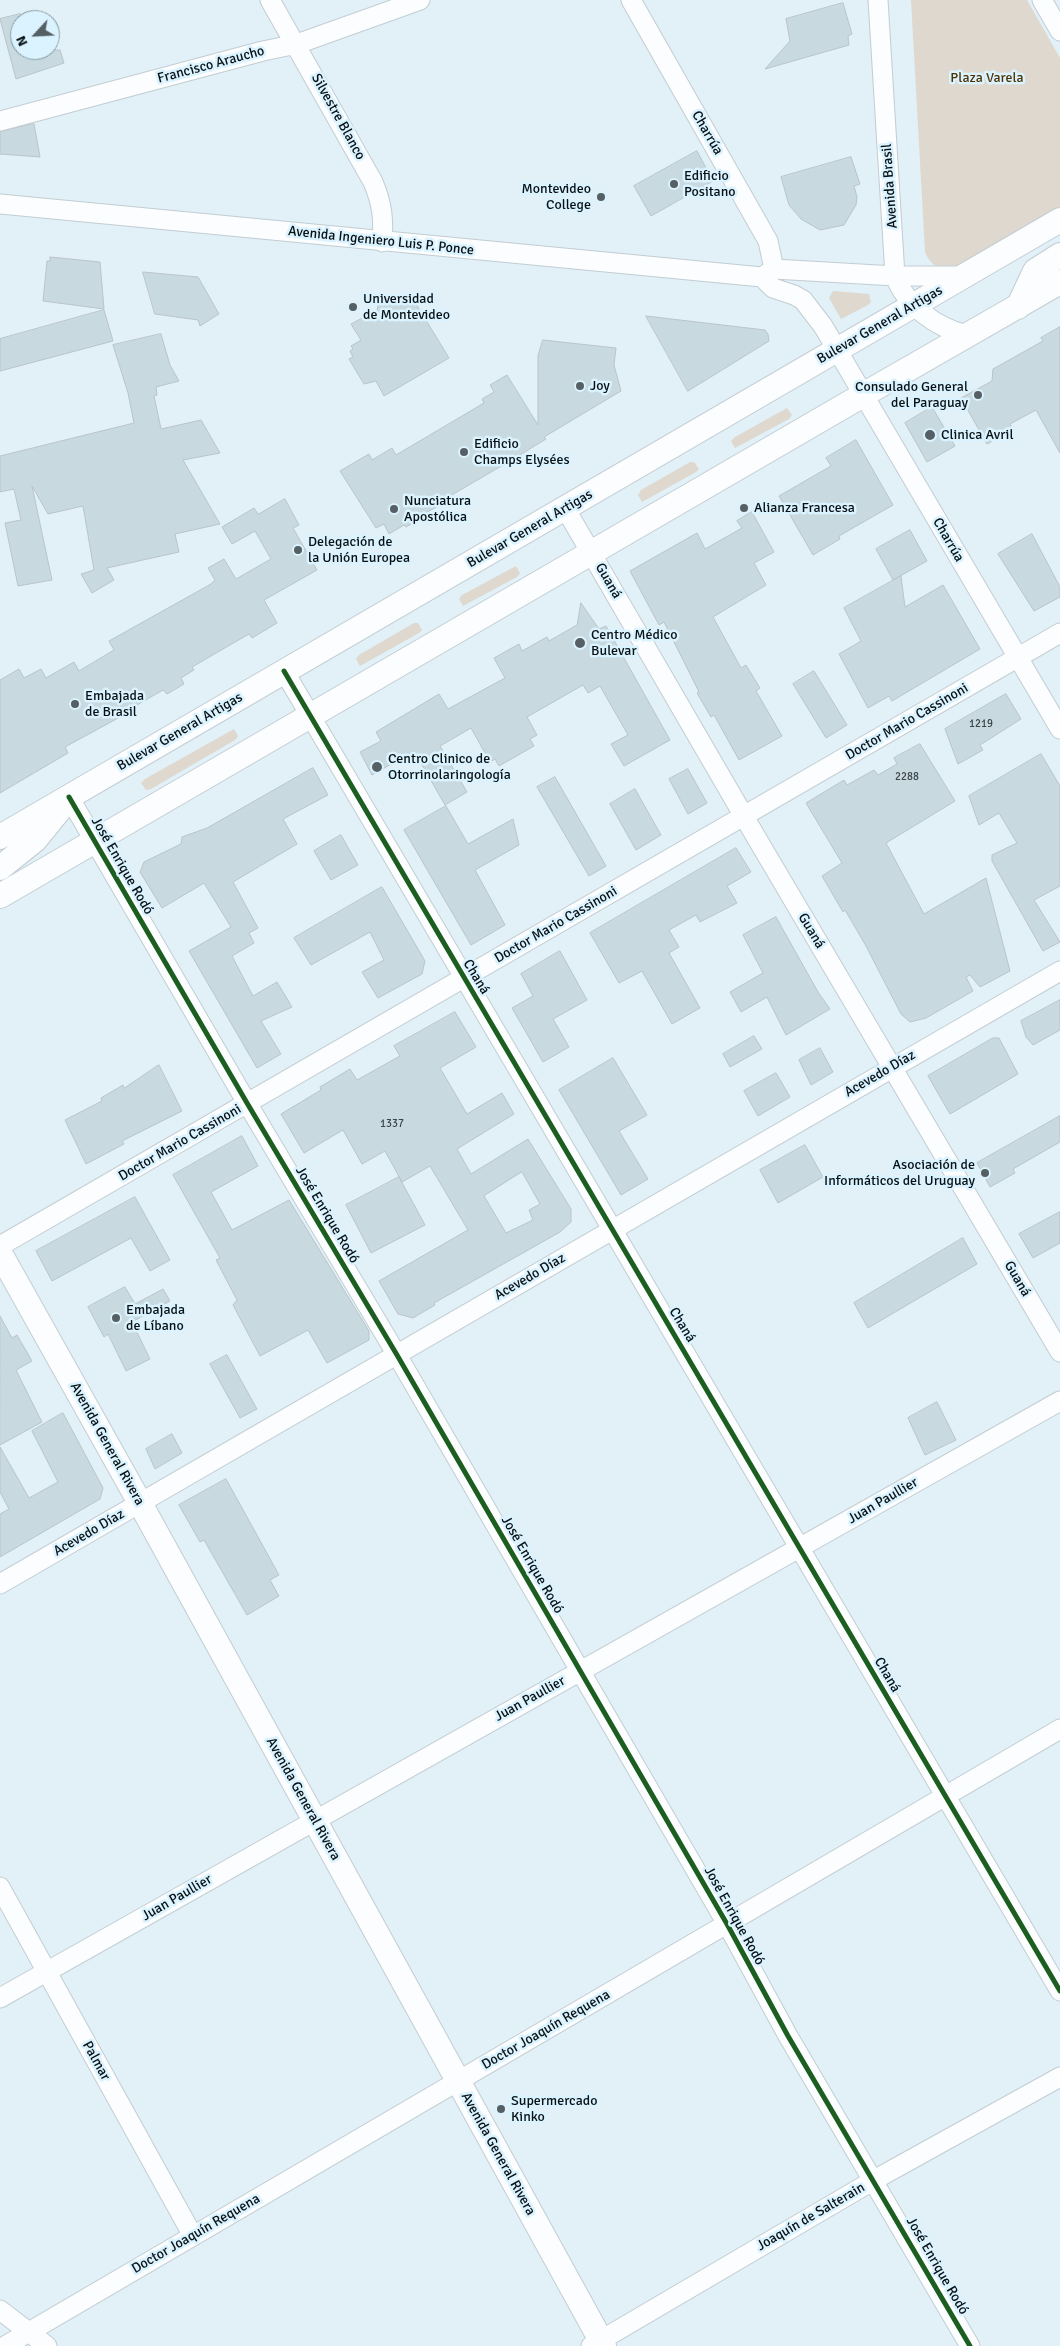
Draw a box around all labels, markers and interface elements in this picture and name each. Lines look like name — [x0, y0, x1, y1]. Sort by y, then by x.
north arrow — [10, 10, 60, 60]
text: N — [12, 33, 32, 49]
street label: Francisco Araucho — [156, 43, 266, 87]
park label: Plaza Varela — [950, 70, 1024, 86]
street label: Silvestre Blanco — [307, 71, 369, 163]
street label: Charrúa — [688, 108, 726, 158]
street label: Avenida Brasil — [879, 143, 901, 229]
place label: Edificio Positano — [684, 168, 736, 200]
marker: Edificio Positano — [668, 178, 680, 190]
place label: Montevideo College — [521, 181, 591, 213]
marker: Montevideo College — [595, 191, 607, 203]
street label: Avenida Ingeniero Luis P. Ponce — [287, 223, 475, 259]
street label: Bulevar General Artigas — [814, 282, 946, 368]
place label: Universidad de Montevideo — [363, 291, 450, 324]
marker: Universidad de Montevideo — [347, 301, 359, 313]
place label: Joy — [590, 378, 610, 394]
place label: Consulado General del Paraguay — [855, 379, 968, 412]
marker: Joy — [574, 380, 586, 392]
marker: Consulado General del Paraguay — [972, 389, 984, 401]
place label: Clinica Avril — [941, 427, 1014, 443]
marker: Clinica Avril — [923, 428, 937, 442]
place label: Edificio Champs Elysées — [474, 436, 570, 468]
marker: Edificio Champs Elysées — [458, 446, 470, 458]
street label: Bulevar General Artigas — [464, 486, 596, 572]
place label: Nunciatura Apostólica — [404, 493, 471, 526]
place label: Alianza Francesa — [754, 500, 855, 516]
marker: Alianza Francesa — [738, 502, 750, 514]
marker: Nunciatura Apostólica — [388, 503, 400, 515]
street label: Charrúa — [929, 515, 967, 565]
place label: Delegación de la Unión Europea — [308, 534, 410, 566]
marker: Delegación de la Unión Europea — [292, 544, 304, 556]
street label: Guaná — [591, 560, 625, 602]
place label: Centro Médico Bulevar — [591, 627, 677, 660]
marker: Centro Médico Bulevar — [573, 636, 587, 650]
street label: Doctor Mario Cassinoni — [843, 680, 971, 764]
place label: Embajada de Brasil — [85, 688, 144, 720]
street label: Bulevar General Artigas — [114, 689, 246, 775]
marker: Embajada de Brasil — [69, 698, 81, 710]
house number: 1219 — [969, 717, 993, 731]
place label: Centro Clinico de Otorrinolaringología — [388, 751, 511, 784]
marker: Centro Clinico de Otorrinolaringología — [370, 760, 384, 774]
house number: 2288 — [895, 770, 919, 784]
street label: José Enrique Rodó — [87, 814, 157, 918]
street label: Doctor Mario Cassinoni — [492, 883, 620, 967]
street label: Guaná — [794, 910, 828, 952]
street label: Chaná — [459, 956, 493, 998]
street label: Acevedo Díaz — [842, 1047, 918, 1101]
street label: Doctor Mario Cassinoni — [116, 1101, 244, 1185]
house number: 1337 — [380, 1117, 404, 1131]
place label: Asociación de Informáticos del Uruguay — [824, 1157, 975, 1190]
street label: José Enrique Rodó — [292, 1164, 362, 1266]
marker: Asociación de Informáticos del Uruguay — [979, 1167, 991, 1179]
street label: Acevedo Díaz — [492, 1250, 568, 1304]
street label: Guaná — [1000, 1258, 1034, 1300]
place label: Embajada de Líbano — [126, 1302, 185, 1334]
street label: Chaná — [665, 1304, 699, 1346]
marker: Embajada de Líbano — [110, 1312, 122, 1324]
street label: Avenida General Rivera — [66, 1380, 148, 1508]
street label: Juan Paullier — [845, 1474, 921, 1528]
street label: Acevedo Díaz — [51, 1506, 127, 1560]
street label: José Enrique Rodó — [497, 1513, 567, 1617]
street label: Chaná — [870, 1654, 904, 1696]
street label: Juan Paullier — [492, 1673, 568, 1725]
street label: Avenida General Rivera — [262, 1735, 344, 1863]
street label: José Enrique Rodó — [700, 1864, 768, 1968]
street label: Juan Paullier — [139, 1871, 215, 1925]
street label: Doctor Joaquín Requena — [479, 1986, 613, 2074]
street label: Palmar — [78, 2038, 114, 2084]
street label: Avenida General Rivera — [457, 2090, 539, 2218]
place label: Supermercado Kinko — [511, 2093, 597, 2126]
marker: Supermercado Kinko — [495, 2103, 507, 2115]
street label: Joaquín de Salterain — [754, 2179, 868, 2255]
street label: Doctor Joaquín Requena — [129, 2190, 263, 2278]
street label: José Enrique Rodó — [902, 2214, 972, 2318]

